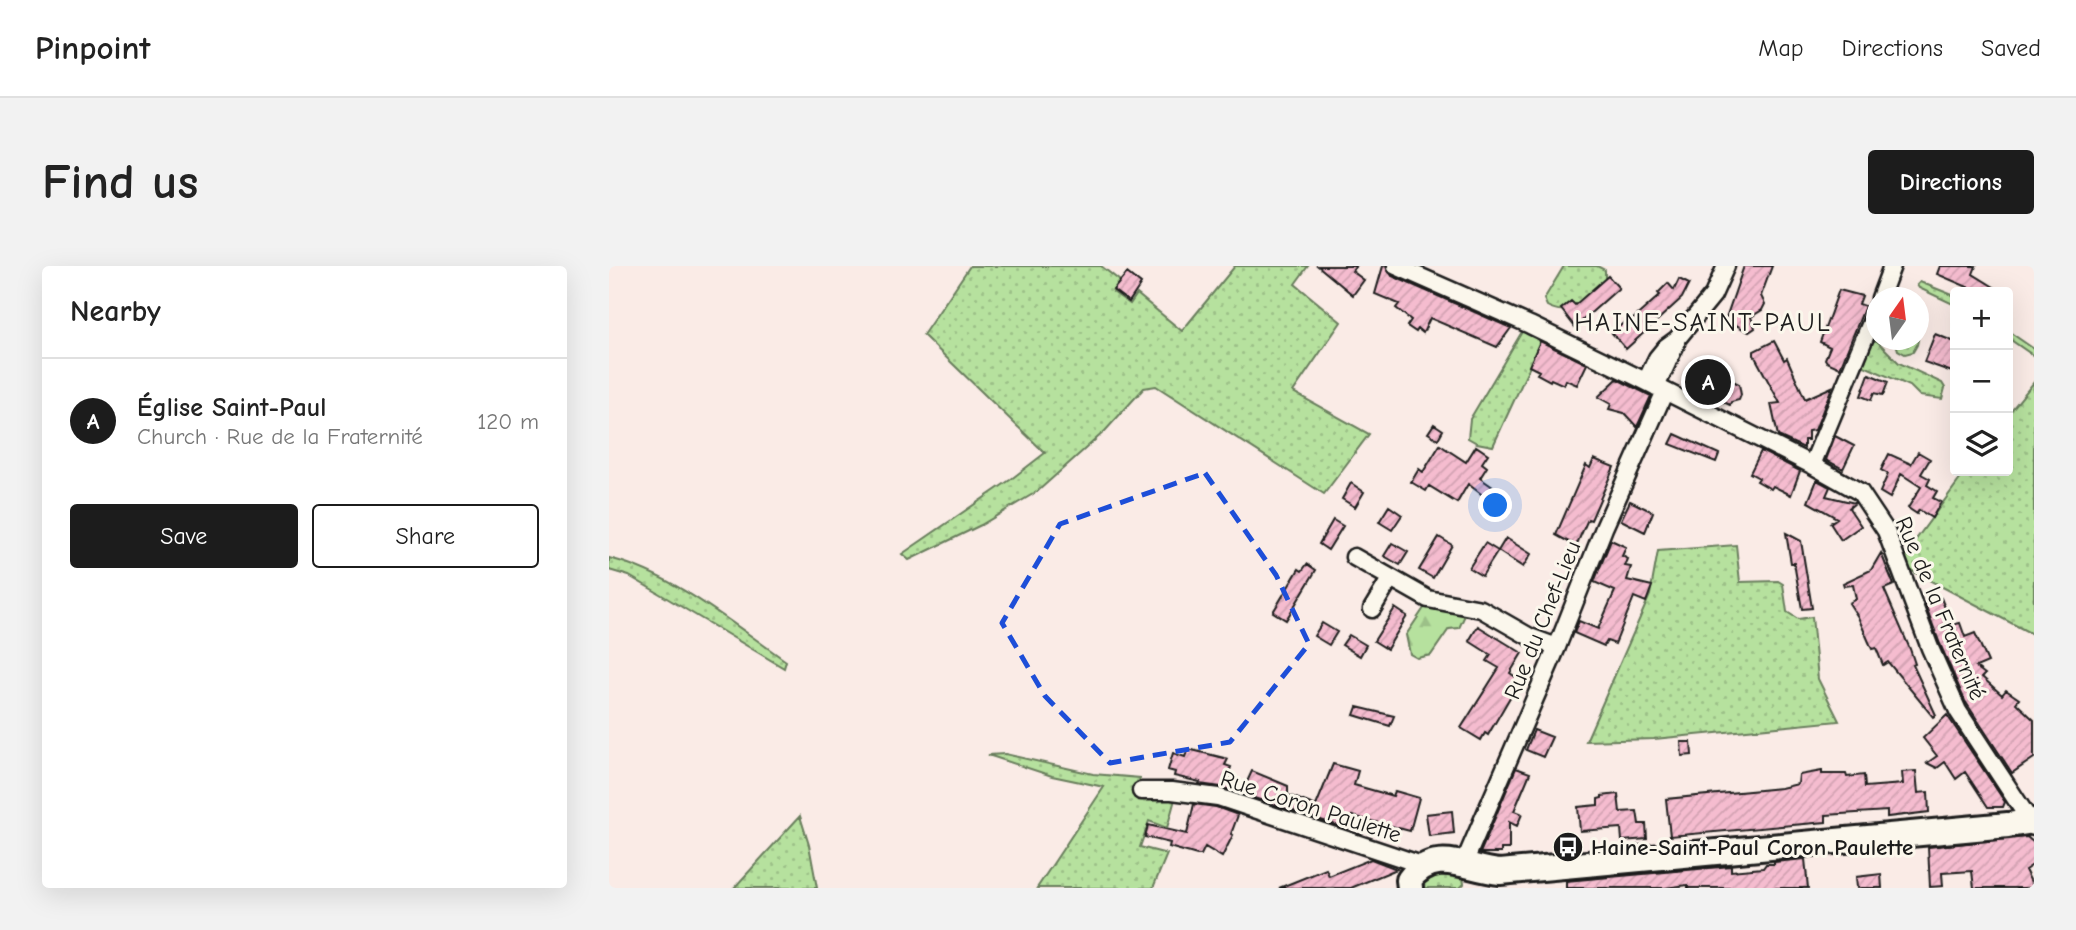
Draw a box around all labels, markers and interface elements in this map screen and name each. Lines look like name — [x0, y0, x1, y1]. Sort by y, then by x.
text: Pinpoint — [35, 29, 150, 67]
text: Map — [1758, 34, 1804, 62]
text: Directions — [1842, 34, 1943, 62]
text: Saved — [1981, 34, 2041, 62]
button: Directions — [1868, 150, 2034, 214]
text: Find us — [42, 154, 198, 210]
north arrow — [1866, 287, 1929, 350]
map controls — [1950, 287, 2013, 476]
button: + — [1950, 287, 2013, 350]
text: Nearby — [70, 294, 161, 329]
district label: HAINE-SAINT-PAUL — [1574, 308, 1832, 338]
button: − — [1950, 350, 2013, 413]
pin: A — [1685, 356, 1731, 408]
text: Église Saint-Paul — [137, 393, 326, 423]
text: A — [87, 408, 99, 435]
text: 120 m — [477, 408, 539, 435]
button: layers — [1950, 413, 2013, 476]
text: Church · Rue de la Fraternité — [137, 423, 423, 450]
your location — [1478, 488, 1512, 522]
button: Save — [70, 504, 298, 568]
button: Share — [312, 504, 539, 568]
street label: Rue de la Fraternité — [1890, 513, 1991, 704]
street label: Rue du Chef-Lieu — [1498, 537, 1587, 703]
street label: Rue Coron Paulette — [1217, 765, 1405, 848]
bus stop icon: Haine-Saint-Paul Coron Paulette — [1551, 830, 1585, 864]
place label: Haine-Saint-Paul Coron Paulette — [1591, 834, 1913, 861]

